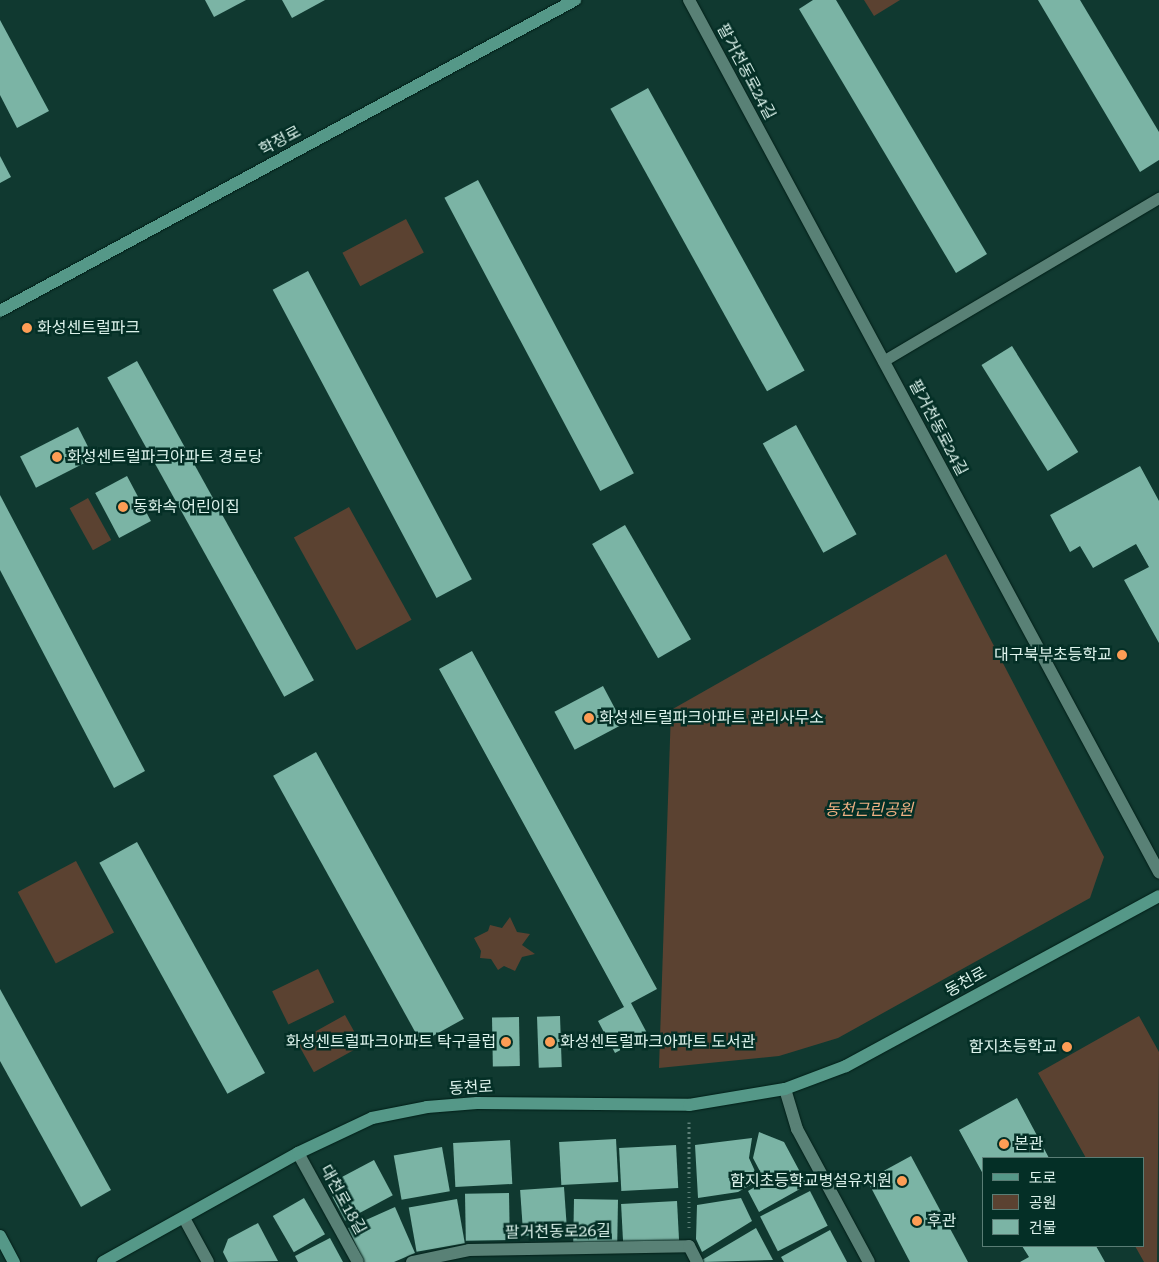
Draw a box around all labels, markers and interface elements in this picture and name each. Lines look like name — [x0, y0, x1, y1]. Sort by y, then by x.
street label: 팔거천동로24길 — [713, 21, 779, 123]
street label: 학정로 — [256, 122, 304, 160]
place label: 화성센트럴파크 — [37, 318, 140, 338]
marker: 화성센트럴파크 — [21, 322, 33, 334]
street label: 팔거천동로24길 — [905, 377, 971, 479]
place label: 화성센트럴파크아파트 경로당 — [67, 447, 262, 467]
marker: 화성센트럴파크아파트 경로당 — [51, 451, 63, 463]
place label: 동화속 어린이집 — [133, 497, 240, 517]
marker: 동화속 어린이집 — [117, 501, 129, 513]
place label: 대구북부초등학교 — [994, 645, 1112, 665]
marker: 대구북부초등학교 — [1116, 649, 1128, 661]
place label: 화성센트럴파크아파트 관리사무소 — [599, 708, 824, 728]
marker: 화성센트럴파크아파트 관리사무소 — [583, 712, 595, 724]
park label: 동천근린공원 — [825, 800, 913, 820]
street label: 동천로 — [942, 963, 990, 1001]
place label: 화성센트럴파크아파트 탁구클럽 — [286, 1032, 496, 1052]
place label: 화성센트럴파크아파트 도서관 — [560, 1032, 755, 1052]
marker: 화성센트럴파크아파트 탁구클럽 — [500, 1036, 512, 1048]
marker: 화성센트럴파크아파트 도서관 — [544, 1036, 556, 1048]
place label: 함지초등학교 — [969, 1037, 1057, 1057]
marker: 함지초등학교 — [1061, 1041, 1073, 1053]
street label: 동천로 — [448, 1077, 494, 1099]
place label: 본관 — [1014, 1134, 1043, 1154]
marker: 본관 — [998, 1138, 1010, 1150]
legend — [982, 1157, 1144, 1247]
street label: 대천로18길 — [316, 1162, 370, 1238]
text: 도로 — [1029, 1169, 1057, 1187]
place label: 함지초등학교병설유치원 — [730, 1171, 892, 1191]
marker: 함지초등학교병설유치원 — [896, 1175, 908, 1187]
text: 공원 — [1029, 1194, 1057, 1212]
place label: 후관 — [927, 1211, 956, 1231]
marker: 후관 — [911, 1215, 923, 1227]
text: 건물 — [1029, 1219, 1057, 1237]
street label: 팔거천동로26길 — [505, 1221, 611, 1243]

